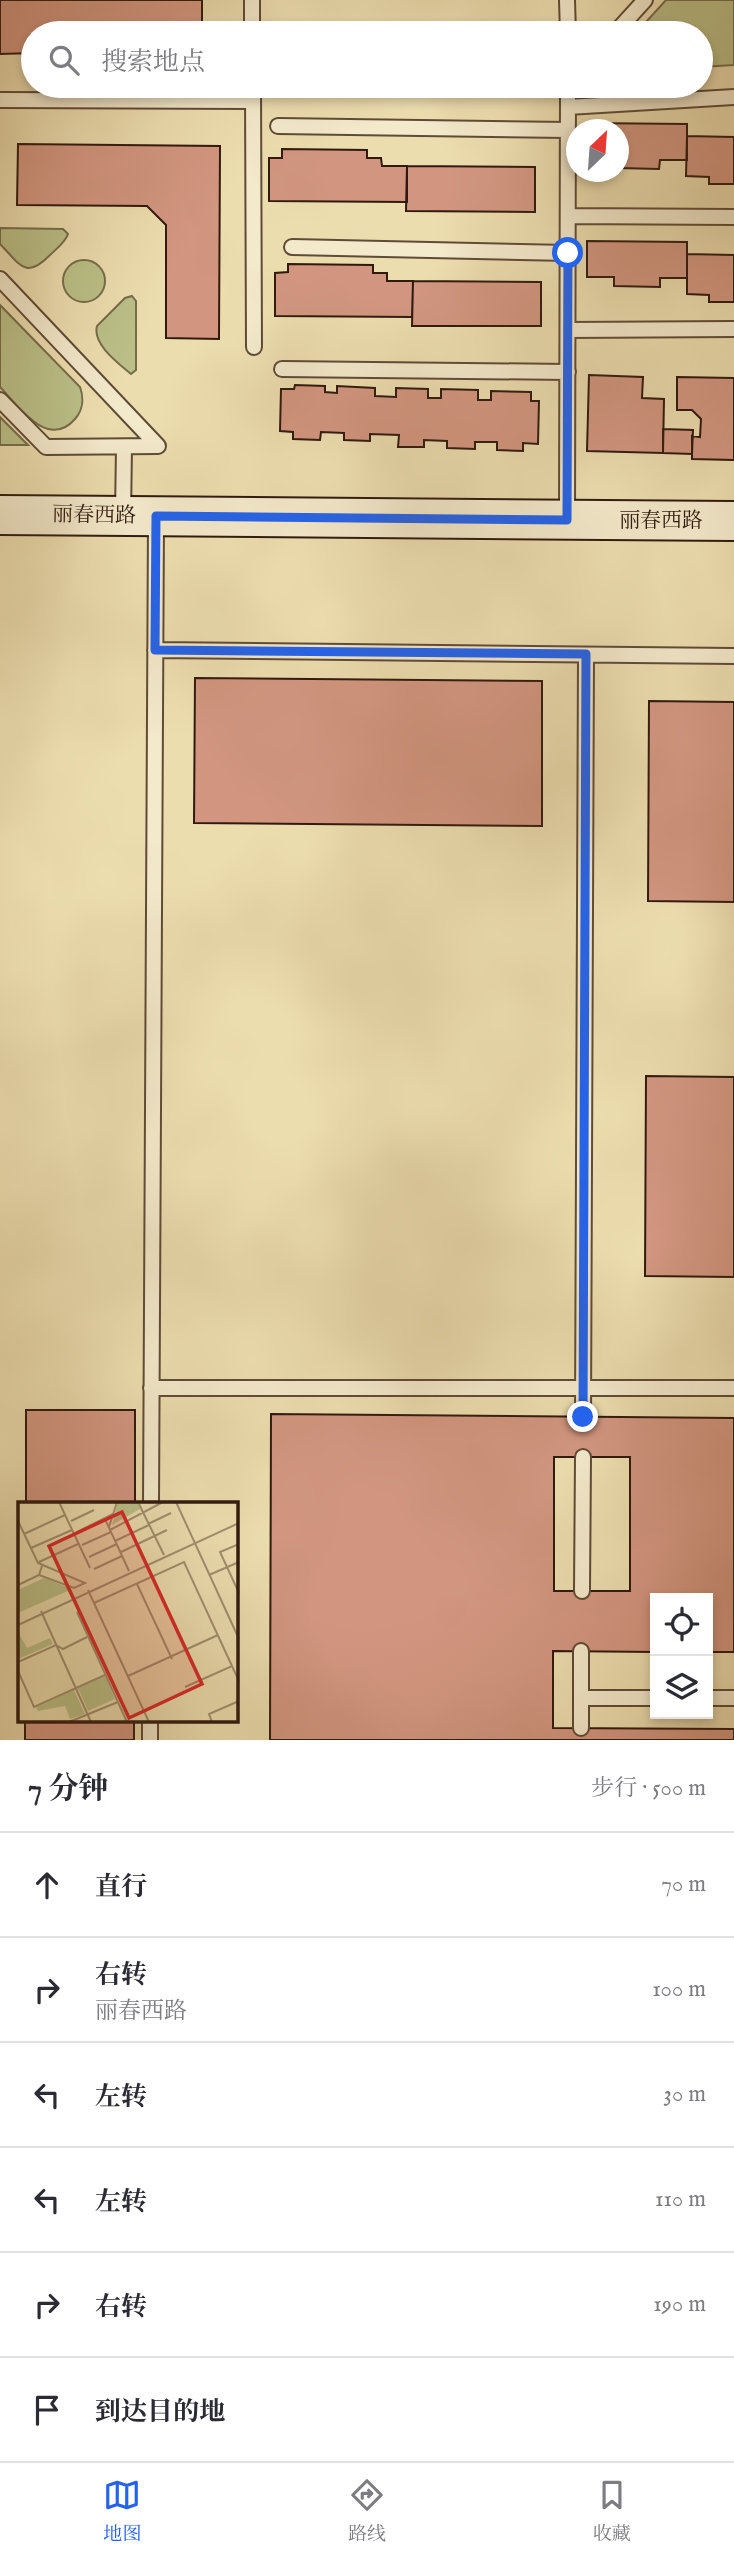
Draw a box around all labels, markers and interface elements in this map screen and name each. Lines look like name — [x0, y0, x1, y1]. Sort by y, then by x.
search box — [21, 21, 713, 98]
icon: search — [45, 41, 83, 79]
text: 搜索地点 — [101, 46, 205, 79]
north arrow — [566, 119, 629, 182]
route start — [552, 237, 583, 268]
street label: 丽春西路 — [52, 502, 136, 530]
street label: 丽春西路 — [619, 508, 703, 535]
route end — [567, 1401, 598, 1432]
inset map — [18, 1502, 238, 1722]
map controls — [650, 1593, 713, 1719]
button: locate — [650, 1593, 713, 1656]
button: layers — [650, 1656, 713, 1719]
text: 7 分钟 — [28, 1771, 109, 1809]
text: 步行 · 500 m — [591, 1774, 706, 1803]
icon: ahead — [28, 1866, 66, 1904]
text: 70 m — [661, 1870, 706, 1899]
text: 直行 — [95, 1871, 147, 1904]
text: 右转 — [95, 1959, 147, 1992]
icon: right — [28, 1971, 66, 2009]
text: 100 m — [652, 1975, 706, 2004]
text: 丽春西路 — [95, 1997, 187, 2026]
icon: left — [28, 2076, 66, 2114]
text: 30 m — [663, 2080, 706, 2109]
text: 左转 — [95, 2081, 147, 2114]
icon: left — [28, 2181, 66, 2219]
text: 110 m — [655, 2185, 706, 2214]
text: 左转 — [95, 2186, 147, 2219]
icon: right — [28, 2286, 66, 2324]
text: 190 m — [653, 2290, 706, 2319]
text: 右转 — [95, 2291, 147, 2324]
icon: arrive — [28, 2391, 66, 2429]
text: 到达目的地 — [95, 2396, 225, 2429]
tab: 地图 — [103, 2476, 141, 2547]
tab: 路线 — [348, 2476, 386, 2547]
tab: 收藏 — [593, 2476, 631, 2547]

